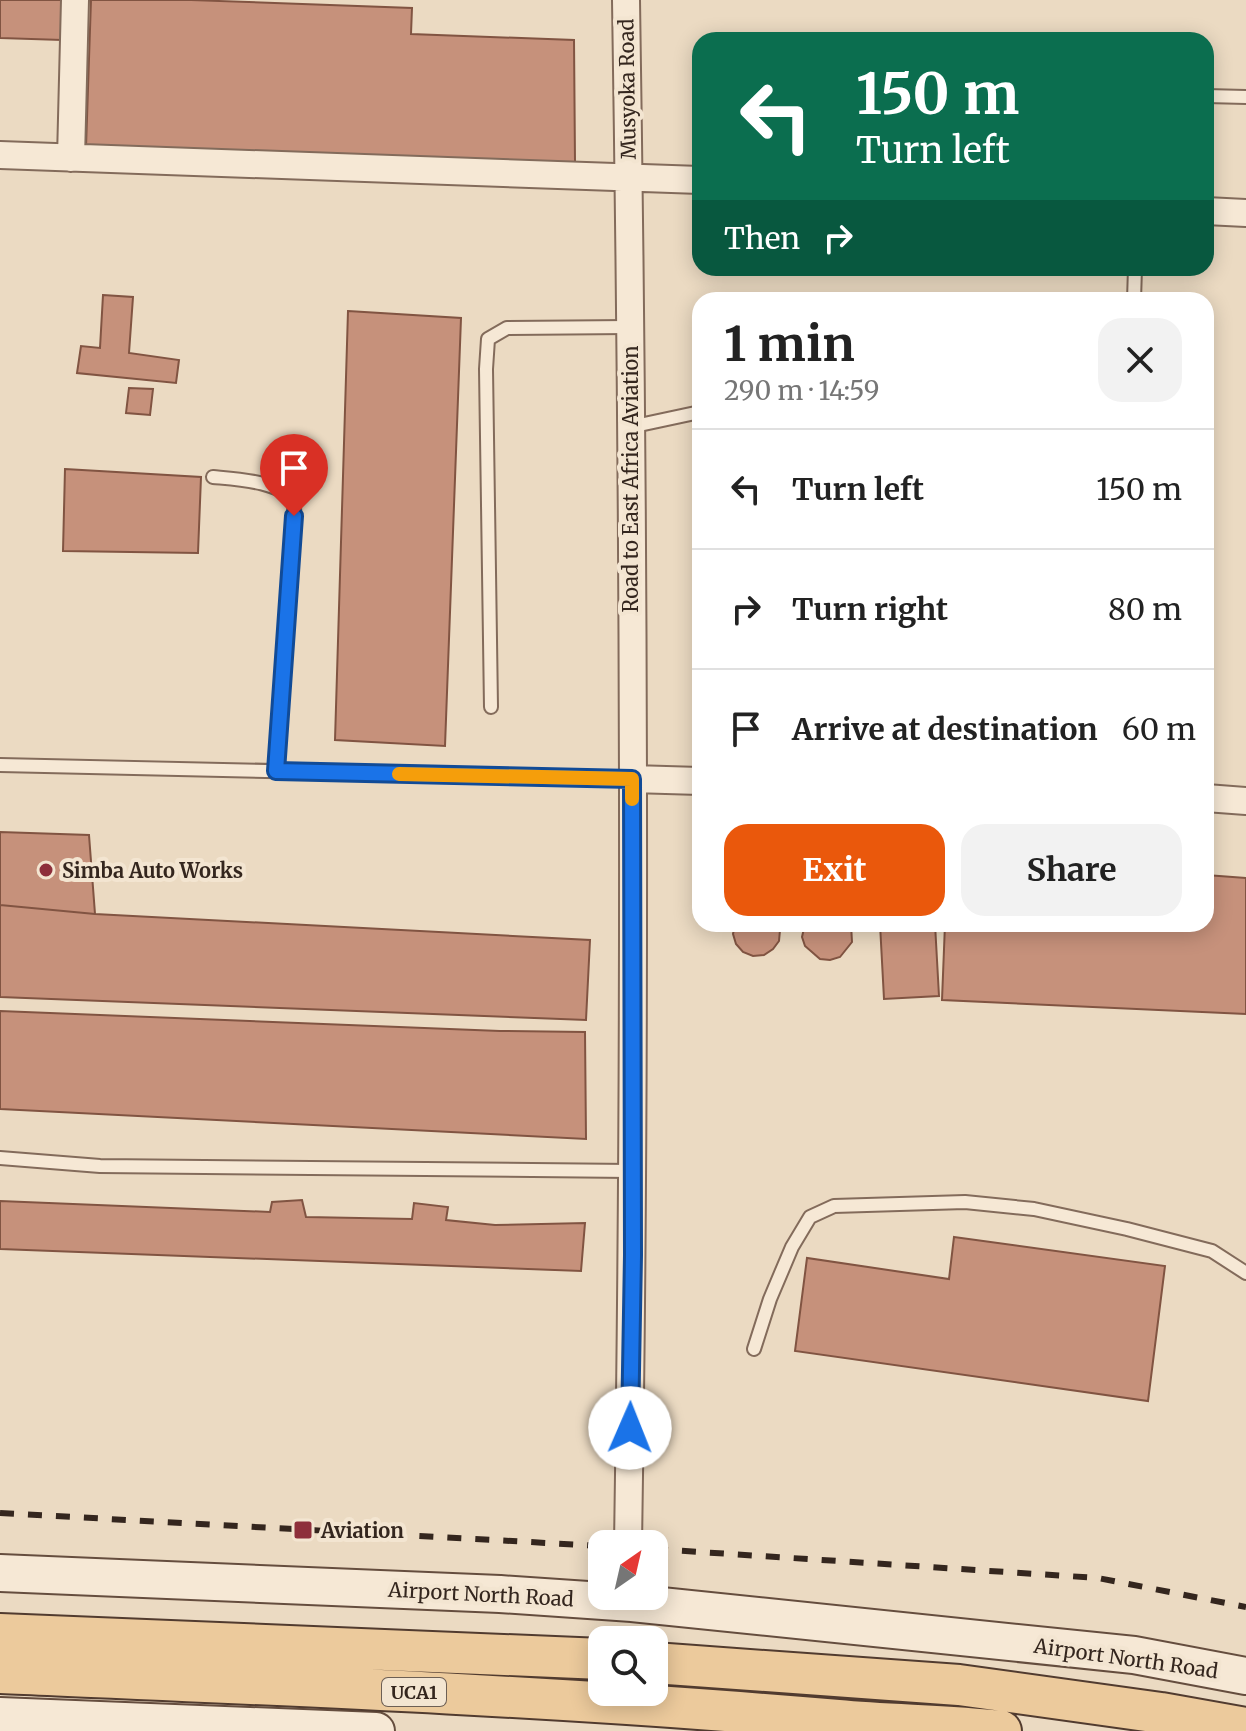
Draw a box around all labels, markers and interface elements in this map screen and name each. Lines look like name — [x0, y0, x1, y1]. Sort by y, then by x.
street label: Musyoka Road — [613, 18, 641, 160]
text: 150 m — [856, 59, 1019, 129]
icon: left — [724, 64, 828, 168]
text: Turn left — [856, 128, 1010, 173]
icon: right — [816, 216, 860, 260]
text: Then — [724, 219, 800, 257]
text: 1 min — [724, 314, 855, 374]
button: close — [1098, 318, 1182, 402]
street label: Road to East Africa Aviation — [618, 346, 643, 613]
text: 290 m · 14:59 — [724, 374, 879, 407]
pin — [260, 434, 328, 516]
icon: arrive — [272, 446, 316, 490]
icon: left — [724, 467, 768, 511]
text: Turn left — [792, 470, 924, 508]
text: 150 m — [1096, 470, 1182, 508]
icon: right — [724, 587, 768, 631]
text: Turn right — [792, 590, 948, 628]
text: 80 m — [1108, 590, 1182, 628]
icon: arrive — [724, 707, 768, 751]
text: Arrive at destination — [792, 710, 1098, 748]
text: 60 m — [1122, 710, 1196, 748]
button: Exit — [724, 824, 945, 916]
button: Share — [961, 824, 1182, 916]
place label: Simba Auto Works — [62, 858, 243, 883]
marker: Simba Auto Works — [37, 861, 55, 879]
position arrow — [588, 1386, 672, 1470]
place label: Aviation — [320, 1518, 404, 1543]
marker: Aviation — [292, 1519, 314, 1541]
north arrow — [588, 1530, 668, 1610]
map controls — [588, 1530, 668, 1706]
street label: Airport North Road — [387, 1577, 574, 1611]
button: search — [588, 1626, 668, 1706]
street label: Airport North Road — [1031, 1633, 1220, 1683]
road number: UCA1 — [382, 1678, 446, 1706]

